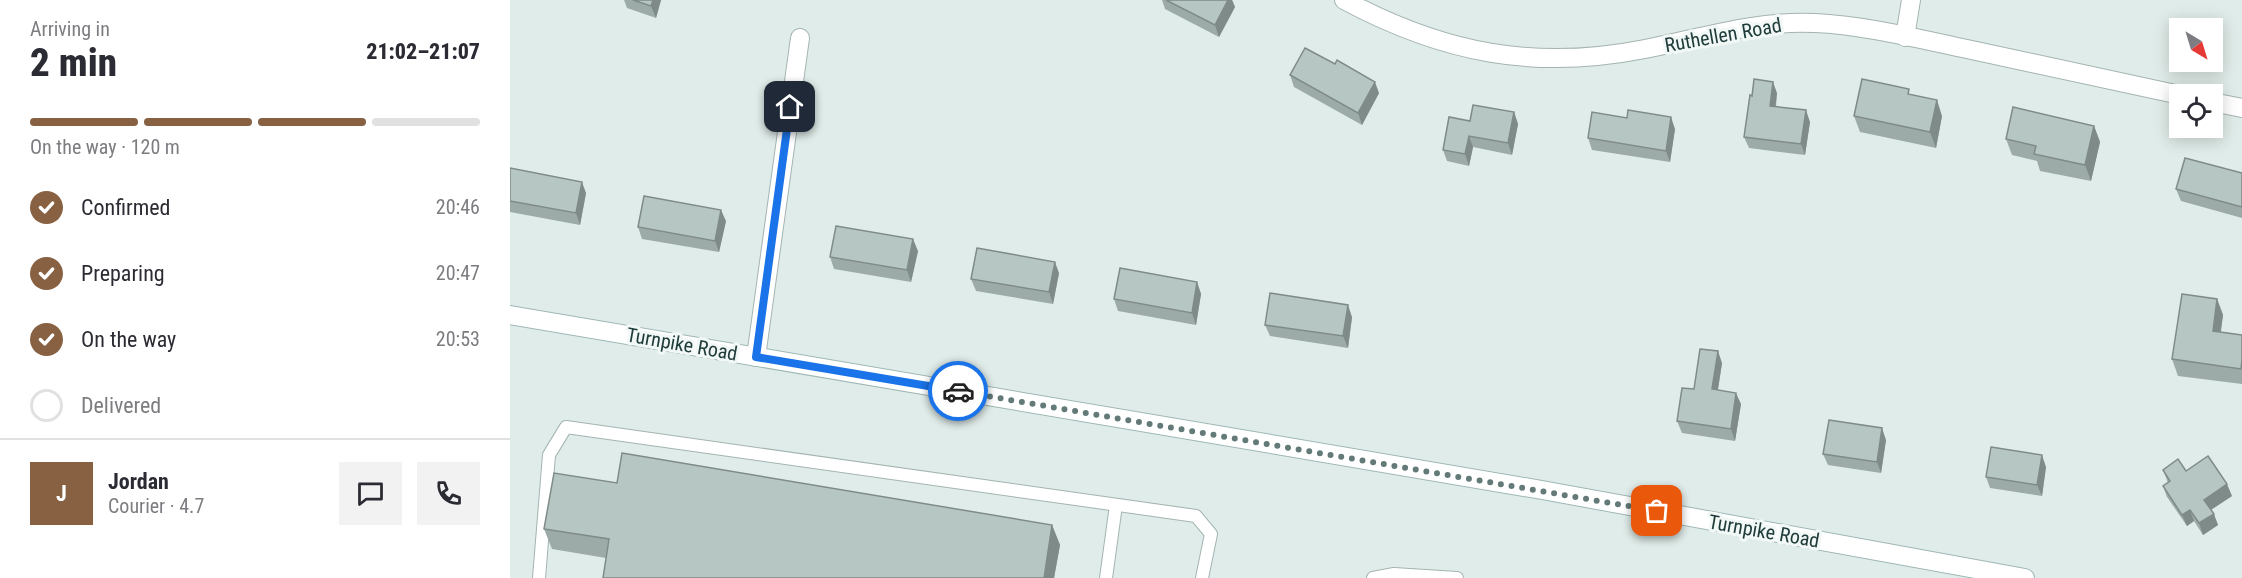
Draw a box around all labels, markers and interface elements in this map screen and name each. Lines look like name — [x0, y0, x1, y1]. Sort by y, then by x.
street label: Ruthellen Road — [1663, 13, 1783, 57]
text: Arriving in — [30, 17, 110, 41]
north arrow — [2169, 18, 2223, 72]
map controls — [2169, 18, 2223, 138]
text: 21:02–21:07 — [366, 39, 480, 64]
text: 2 min — [30, 40, 117, 86]
pin — [764, 81, 815, 132]
button: locate — [2169, 84, 2223, 138]
icon: home — [773, 90, 806, 123]
text: On the way · 120 m — [30, 135, 180, 159]
icon: check — [30, 191, 63, 224]
text: Confirmed — [81, 195, 170, 220]
text: 20:46 — [436, 195, 480, 219]
icon: check — [30, 257, 63, 290]
text: Preparing — [81, 261, 165, 286]
text: 20:47 — [436, 261, 480, 285]
street label: Turnpike Road — [625, 322, 739, 366]
icon: check — [30, 323, 63, 356]
text: On the way — [81, 327, 176, 352]
text: 20:53 — [436, 327, 480, 351]
courier — [928, 361, 988, 421]
icon: car — [942, 375, 975, 408]
text: Delivered — [81, 393, 161, 418]
button: chat — [339, 462, 402, 525]
button: phone — [417, 462, 480, 525]
text: Jordan — [108, 469, 169, 494]
text: J — [56, 481, 67, 506]
pin — [1631, 485, 1682, 536]
text: Courier · 4.7 — [108, 494, 204, 518]
icon: bag — [1640, 494, 1673, 527]
street label: Turnpike Road — [1707, 509, 1821, 553]

